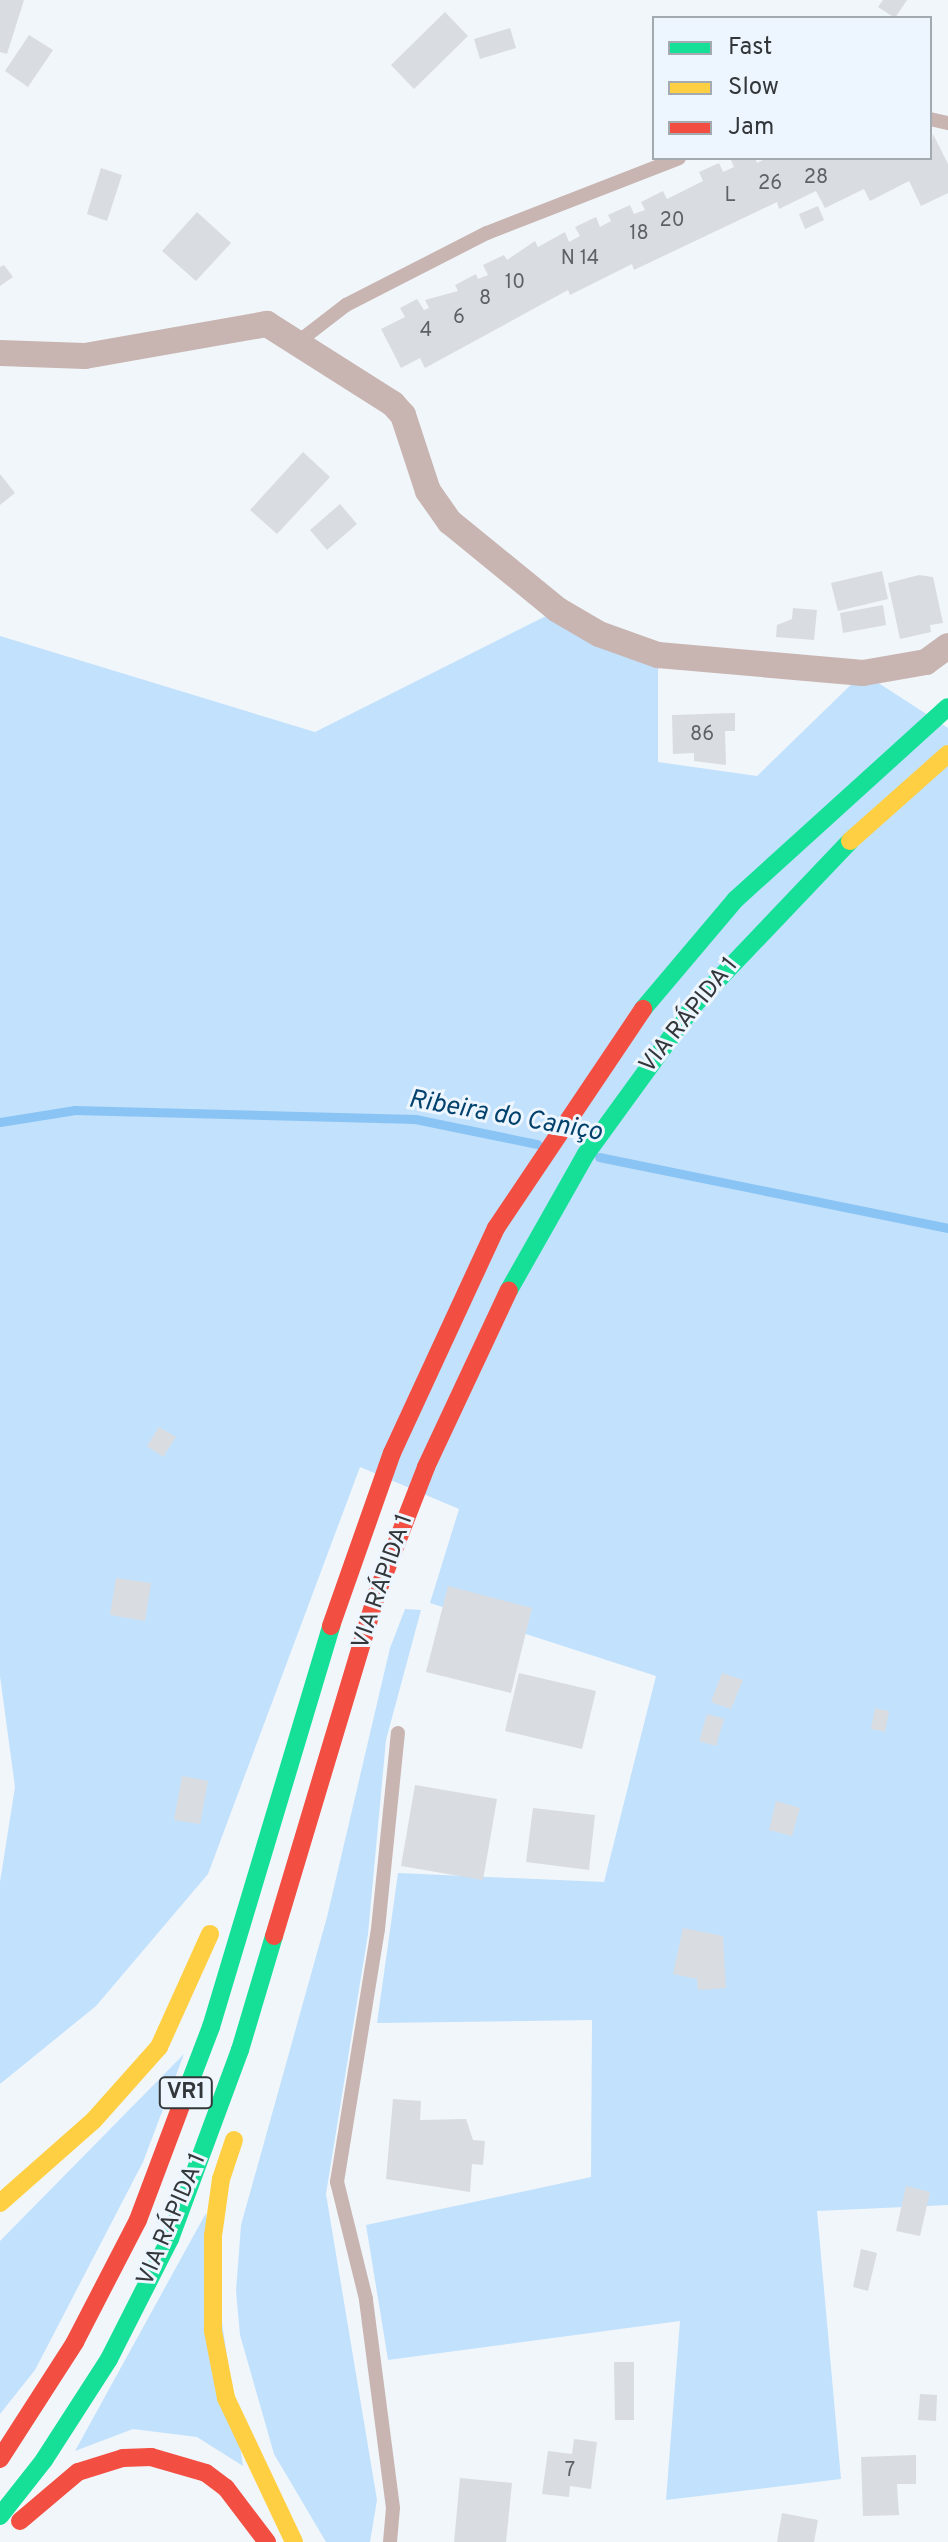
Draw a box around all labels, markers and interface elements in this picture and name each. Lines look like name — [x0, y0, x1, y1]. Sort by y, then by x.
legend — [652, 16, 932, 160]
text: Fast — [728, 33, 772, 63]
text: Slow — [728, 73, 779, 103]
text: Jam — [728, 113, 774, 143]
house number: 28 — [804, 166, 828, 190]
house number: 26 — [758, 172, 782, 196]
house number: L — [724, 184, 736, 208]
house number: 20 — [659, 209, 685, 233]
house number: 18 — [629, 222, 649, 246]
house number: N 14 — [561, 247, 599, 271]
house number: 10 — [505, 271, 525, 295]
house number: 8 — [479, 287, 491, 311]
house number: 6 — [453, 306, 465, 330]
house number: 4 — [420, 319, 432, 343]
house number: 86 — [690, 723, 714, 747]
street label: VIA RÁPIDA 1 — [634, 951, 746, 1081]
water label: Ribeira do Caniço — [406, 1085, 604, 1149]
street label: VIA RÁPIDA 1 — [347, 1510, 421, 1654]
road number: VR1 — [158, 2075, 214, 2111]
street label: VIA RÁPIDA 1 — [132, 2149, 214, 2291]
house number: 7 — [565, 2459, 575, 2483]

